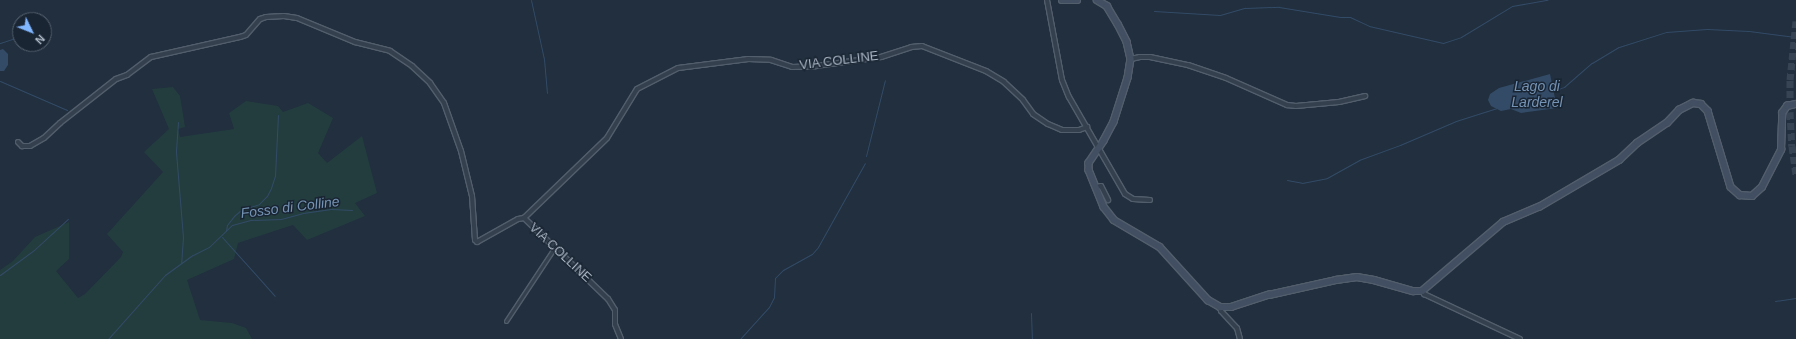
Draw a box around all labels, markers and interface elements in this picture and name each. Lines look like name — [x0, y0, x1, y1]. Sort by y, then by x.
north arrow — [12, 12, 52, 52]
text: N — [33, 32, 47, 46]
street label: VIA COLLINE — [798, 48, 880, 74]
water label: Lago di Larderel — [1511, 78, 1563, 110]
water label: Fosso di Colline — [240, 193, 340, 221]
street label: VIA COLLINE — [525, 220, 595, 286]

